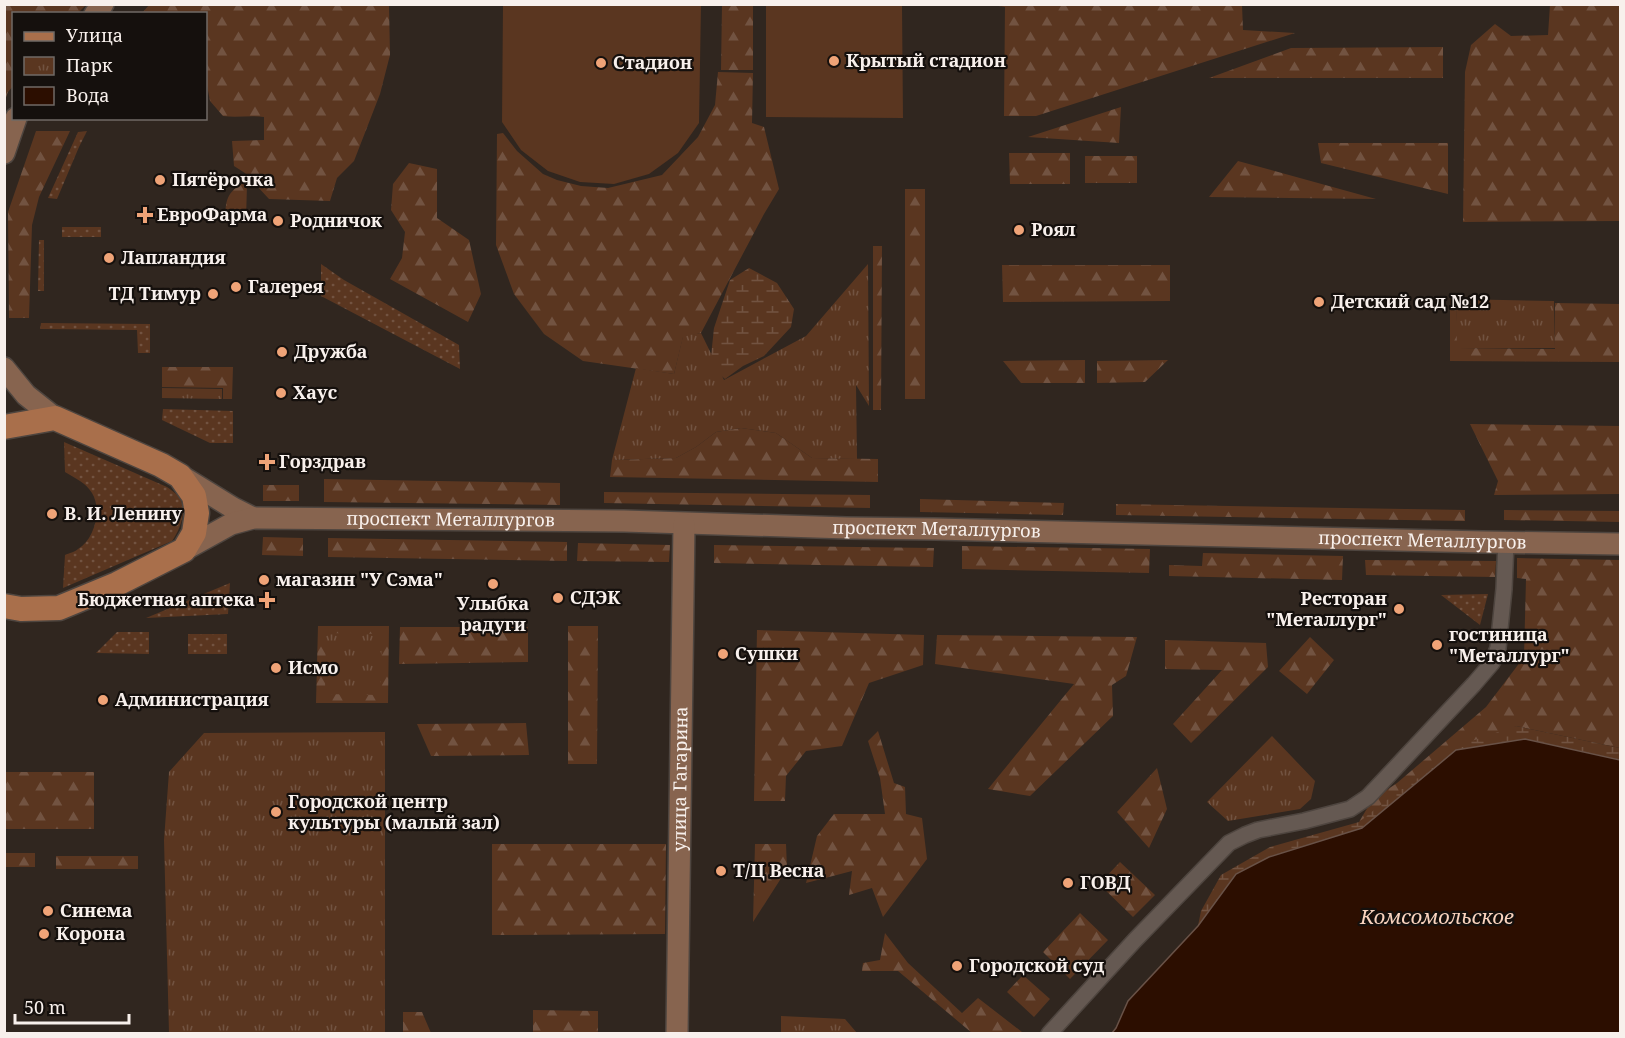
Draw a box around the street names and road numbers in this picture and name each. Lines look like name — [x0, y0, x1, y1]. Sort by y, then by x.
street label: проспект Металлургов — [346, 506, 555, 531]
street label: проспект Металлургов — [832, 515, 1041, 543]
street label: проспект Металлургов — [1318, 525, 1527, 554]
street label: улица Гагарина — [667, 706, 692, 852]

